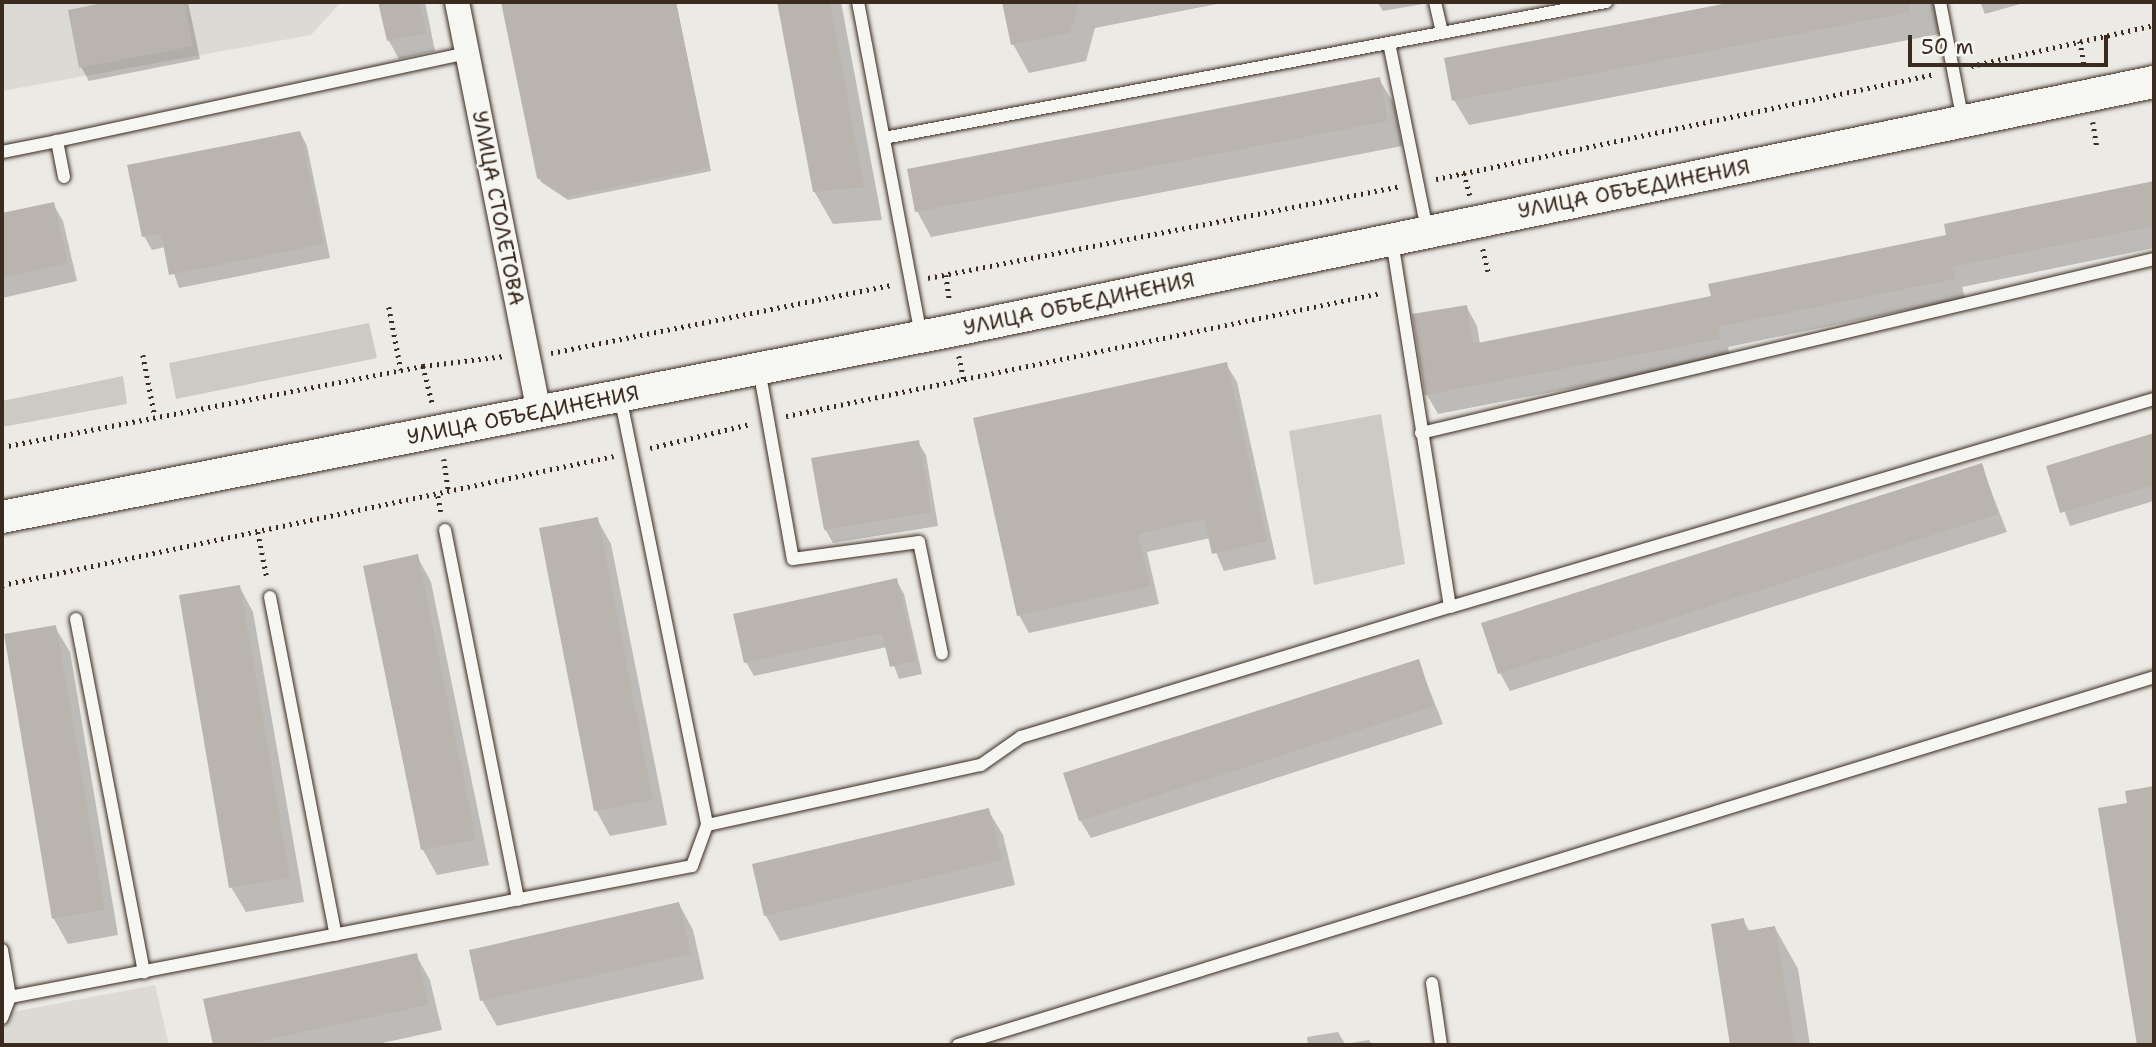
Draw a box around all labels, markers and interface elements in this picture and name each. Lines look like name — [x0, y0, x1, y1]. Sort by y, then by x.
scale bar — [1911, 21, 2110, 65]
text: 50 m — [1921, 33, 1974, 61]
street label: УЛИЦА СТОЛЕТОВА — [467, 108, 529, 308]
street label: УЛИЦА ОБЪЕДИНЕНИЯ — [1516, 154, 1752, 224]
street label: УЛИЦА ОБЪЕДИНЕНИЯ — [961, 267, 1197, 341]
street label: УЛИЦА ОБЪЕДИНЕНИЯ — [405, 380, 641, 450]

